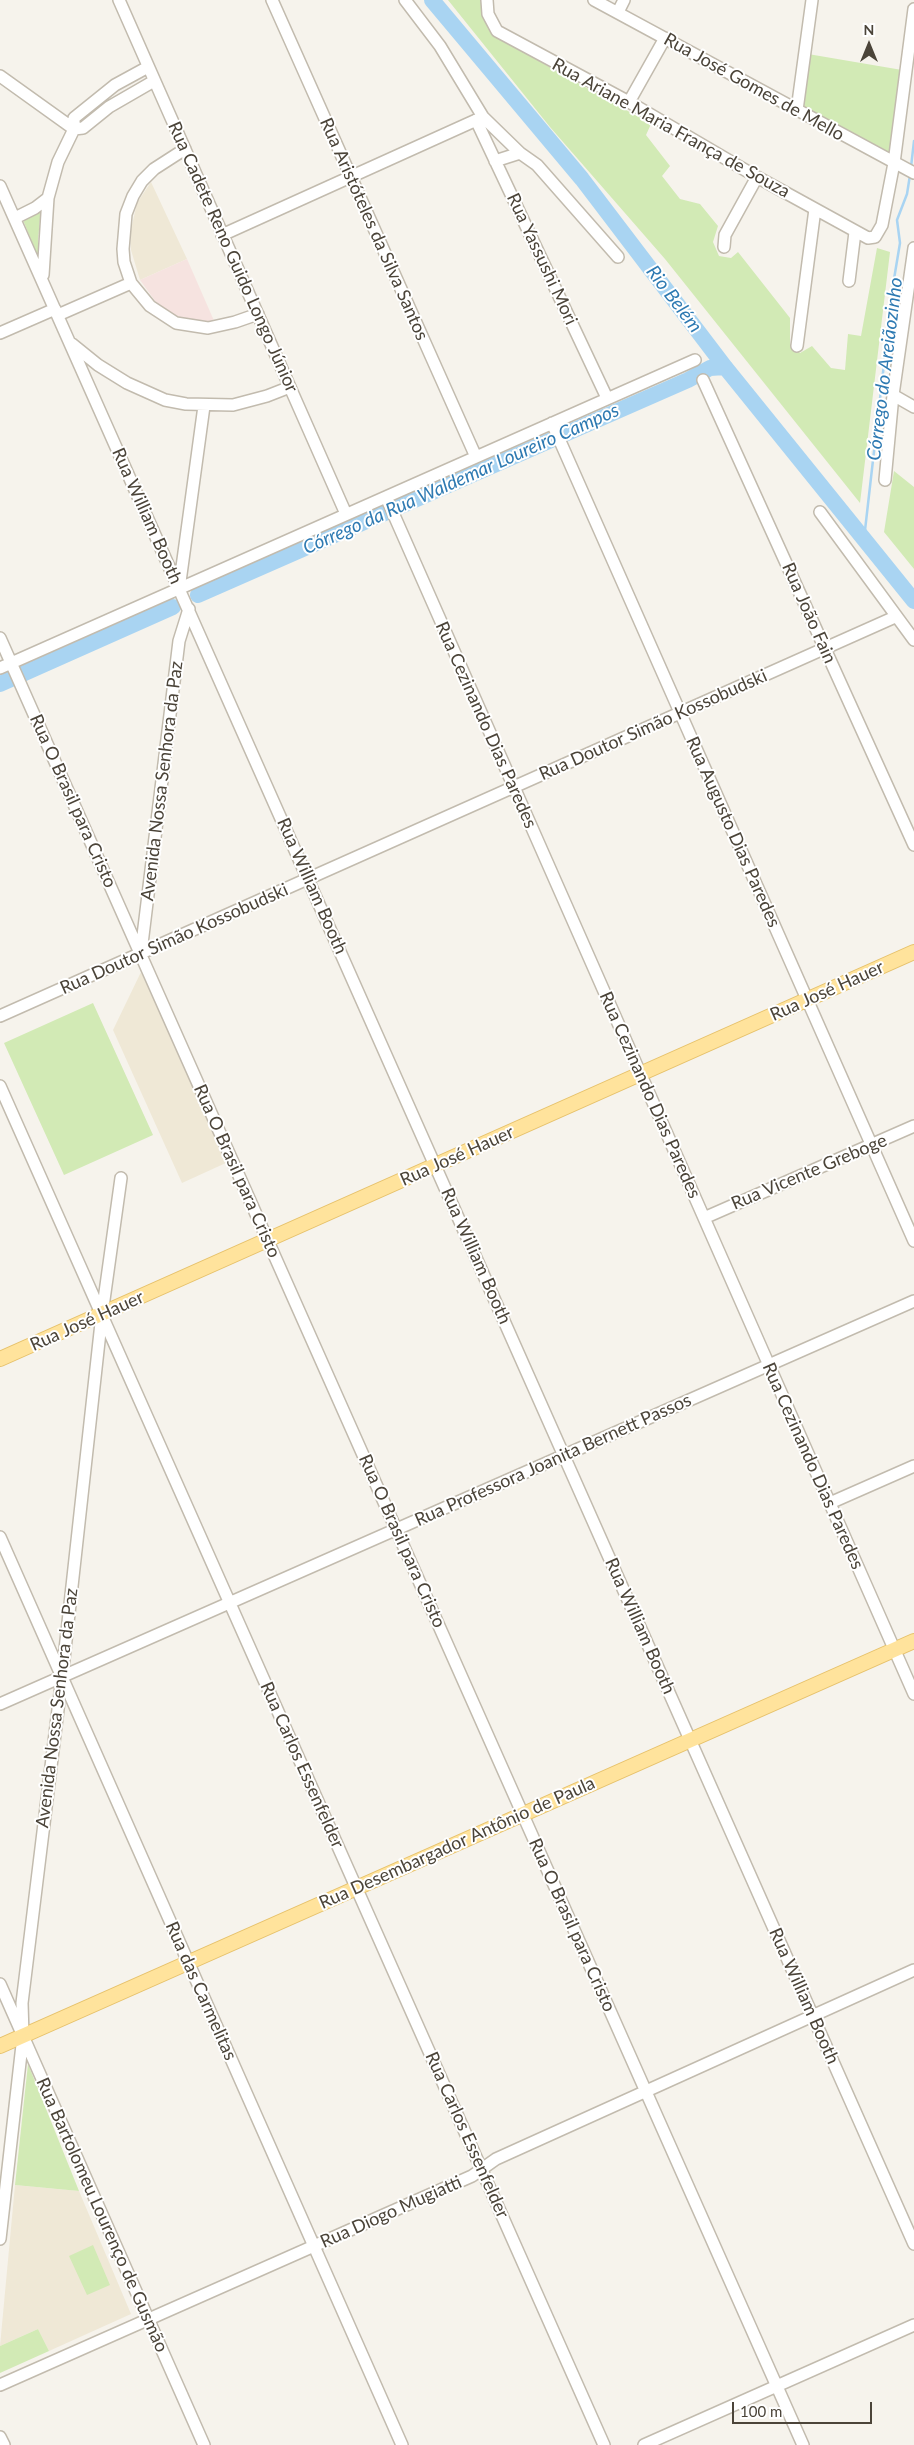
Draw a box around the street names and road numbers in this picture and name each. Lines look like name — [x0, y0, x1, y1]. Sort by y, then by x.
street label: Rua José Gomes de Mello — [660, 28, 848, 146]
street label: Rua Ariane Maria França de Souza — [548, 53, 794, 203]
street label: Rua Aristóteles da Silva Santos — [315, 114, 433, 344]
street label: Rua Cadete Reno Guido Longo Júnior — [163, 118, 303, 396]
street label: Rua Yassushi Mori — [502, 190, 582, 328]
street label: Rua William Booth — [107, 445, 187, 587]
street label: Rua João Fain — [777, 559, 841, 667]
street label: Rua Cezinando Dias Paredes — [431, 618, 541, 832]
street label: Avenida Nossa Senhora da Paz — [137, 660, 187, 902]
street label: Rua Doutor Simão Kossobudski — [536, 665, 770, 785]
street label: Rua O Brasil para Cristo — [25, 711, 121, 891]
street label: Rua Augusto Dias Paredes — [681, 733, 785, 931]
street label: Rua William Booth — [272, 815, 352, 957]
street label: Rua Doutor Simão Kossobudski — [57, 879, 291, 999]
street label: Rua José Hauer — [767, 956, 887, 1026]
street label: Rua Cezinando Dias Paredes — [595, 988, 705, 1202]
street label: Rua O Brasil para Cristo — [189, 1081, 285, 1261]
street label: Rua José Hauer — [397, 1121, 517, 1191]
street label: Rua Vicente Greboge — [728, 1129, 890, 1215]
street label: Rua William Booth — [436, 1185, 516, 1327]
street label: Rua José Hauer — [27, 1286, 147, 1356]
street label: Rua Cezinando Dias Paredes — [758, 1359, 868, 1573]
street label: Rua Professora Joanita Bernett Passos — [411, 1389, 695, 1531]
street label: Rua O Brasil para Cristo — [354, 1451, 450, 1631]
street label: Rua William Booth — [600, 1555, 680, 1697]
street label: Avenida Nossa Senhora da Paz — [32, 1587, 82, 1829]
street label: Rua Carlos Essenfelder — [256, 1678, 348, 1852]
street label: Rua Desembargador Antônio de Paula — [316, 1772, 598, 1914]
street label: Rua O Brasil para Cristo — [524, 1835, 620, 2015]
street label: Rua das Carmelitas — [161, 1918, 241, 2064]
street label: Rua William Booth — [764, 1925, 844, 2067]
street label: Rua Carlos Essenfelder — [421, 2048, 513, 2222]
street label: Rua Bartolomeu Lourenço de Gusmão — [31, 2074, 173, 2356]
street label: Rua Diogo Mugiatti — [317, 2171, 465, 2253]

